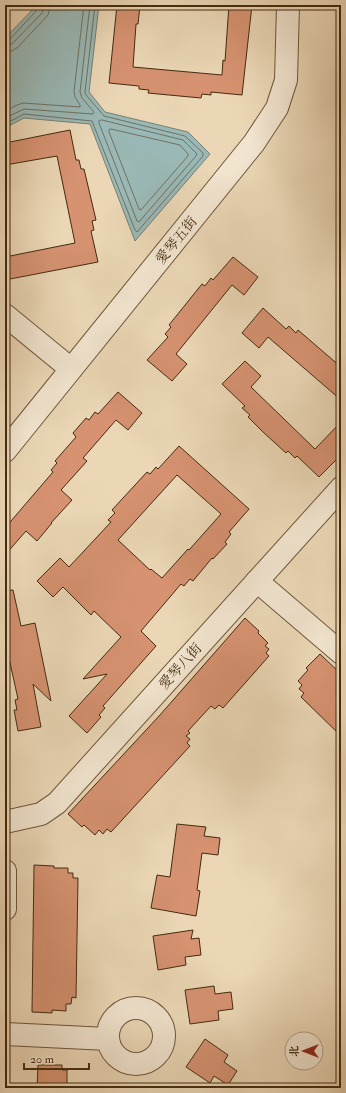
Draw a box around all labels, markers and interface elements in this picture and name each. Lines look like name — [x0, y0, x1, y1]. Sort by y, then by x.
street label: 愛琴五街 — [152, 213, 201, 267]
street label: 愛琴八街 — [155, 640, 205, 693]
north arrow — [284, 1031, 324, 1071]
scale bar — [24, 1045, 89, 1071]
text: 北 — [288, 1046, 301, 1057]
text: 20 m — [30, 1052, 55, 1067]

